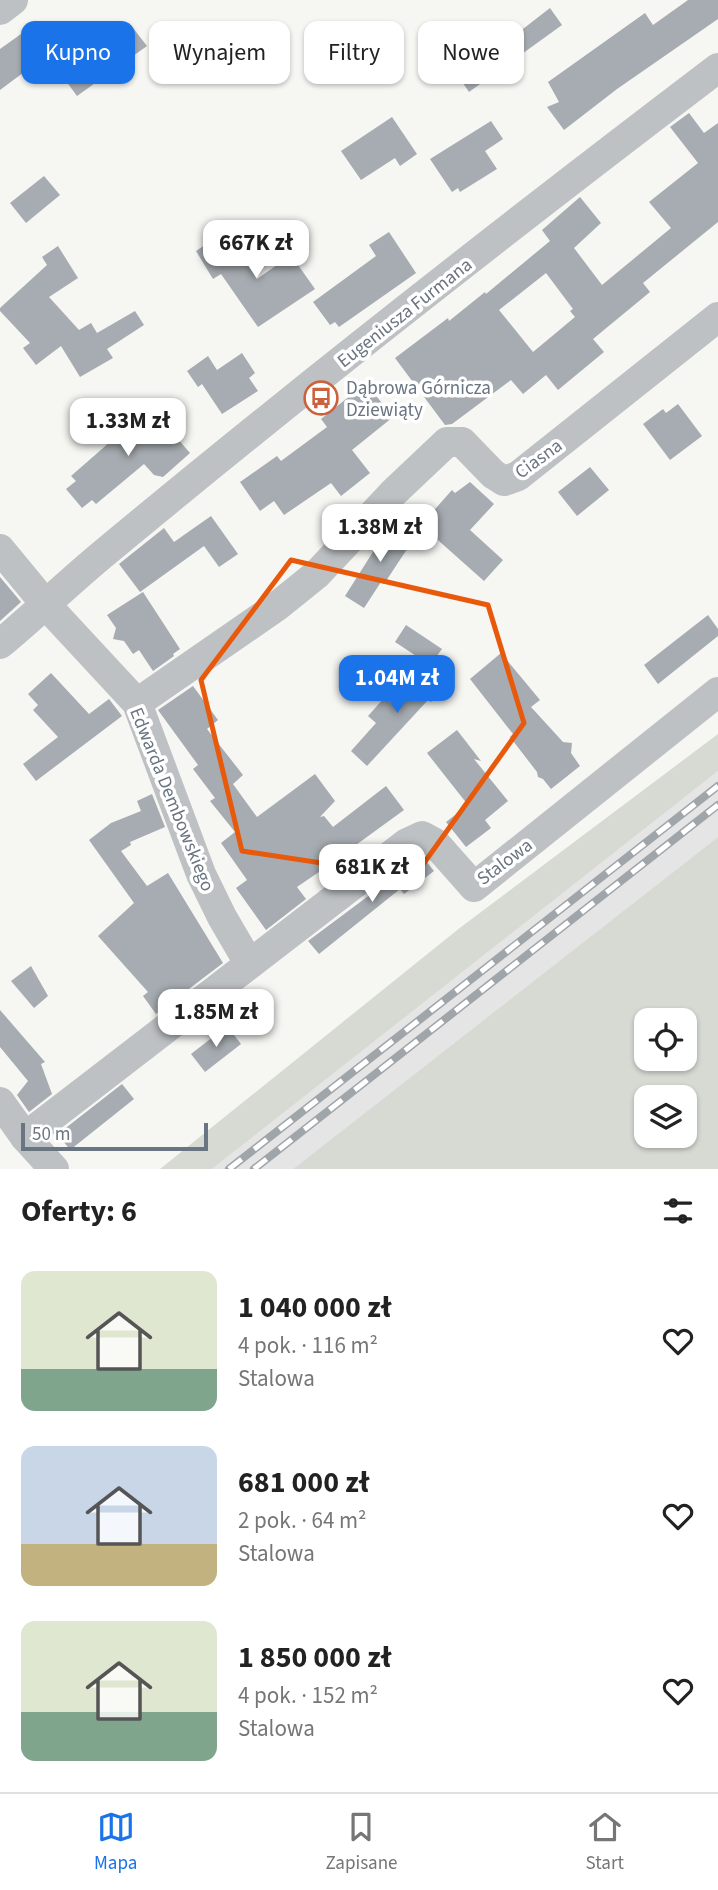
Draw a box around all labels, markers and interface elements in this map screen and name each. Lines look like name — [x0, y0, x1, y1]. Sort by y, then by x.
chip: Kupno — [21, 21, 135, 84]
chip: Wynajem — [149, 21, 290, 84]
chip: Filtry — [304, 21, 404, 84]
chip: Nowe — [418, 21, 524, 84]
pin: 667K zł — [191, 220, 321, 280]
text: 667K zł — [219, 226, 293, 259]
street label: Eugeniusza Furmana — [332, 252, 478, 375]
place label: Dąbrowa Górnicza Dziewiąty — [346, 375, 491, 424]
bus stop icon: Dąbrowa Górnicza Dziewiąty — [302, 379, 340, 417]
pin: 1.33M zł — [56, 398, 200, 458]
text: 1.33M zł — [86, 404, 170, 437]
street label: Ciasna — [509, 433, 568, 486]
pin: 1.38M zł — [308, 504, 452, 564]
text: 1.38M zł — [338, 510, 422, 543]
pin: 1.04M zł — [325, 656, 469, 715]
text: 1.04M zł — [355, 661, 439, 694]
street label: Edwarda Dembowskiego — [122, 704, 221, 895]
street label: Stalowa — [471, 832, 538, 892]
pin: 681K zł — [307, 844, 437, 904]
text: 681K zł — [335, 850, 409, 883]
pin: 1.85M zł — [144, 990, 288, 1049]
text: 1.85M zł — [174, 995, 258, 1028]
map controls — [634, 1008, 697, 1148]
button: locate — [634, 1008, 697, 1071]
button: layers — [634, 1085, 697, 1148]
scale bar — [21, 1120, 208, 1152]
text: 50 m — [32, 1121, 70, 1148]
text: Oferty: 6 — [21, 1190, 137, 1233]
icon: filters — [659, 1192, 697, 1230]
text: 1 040 000 zł — [238, 1286, 391, 1329]
icon: home — [77, 1299, 161, 1383]
icon: heart — [659, 1322, 697, 1360]
text: 4 pok. · 116 m² — [238, 1329, 378, 1362]
text: Stalowa — [238, 1362, 315, 1395]
text: 681 000 zł — [238, 1461, 370, 1504]
icon: home — [77, 1474, 161, 1558]
icon: heart — [659, 1497, 697, 1535]
text: 2 pok. · 64 m² — [238, 1504, 367, 1537]
text: Stalowa — [238, 1537, 315, 1570]
text: 1 850 000 zł — [238, 1636, 391, 1679]
icon: home — [77, 1649, 161, 1733]
icon: heart — [659, 1672, 697, 1710]
text: 4 pok. · 152 m² — [238, 1679, 378, 1712]
text: Stalowa — [238, 1712, 315, 1745]
tab: Mapa — [94, 1808, 137, 1877]
tab: Zapisane — [325, 1808, 398, 1877]
tab: Start — [586, 1808, 624, 1877]

